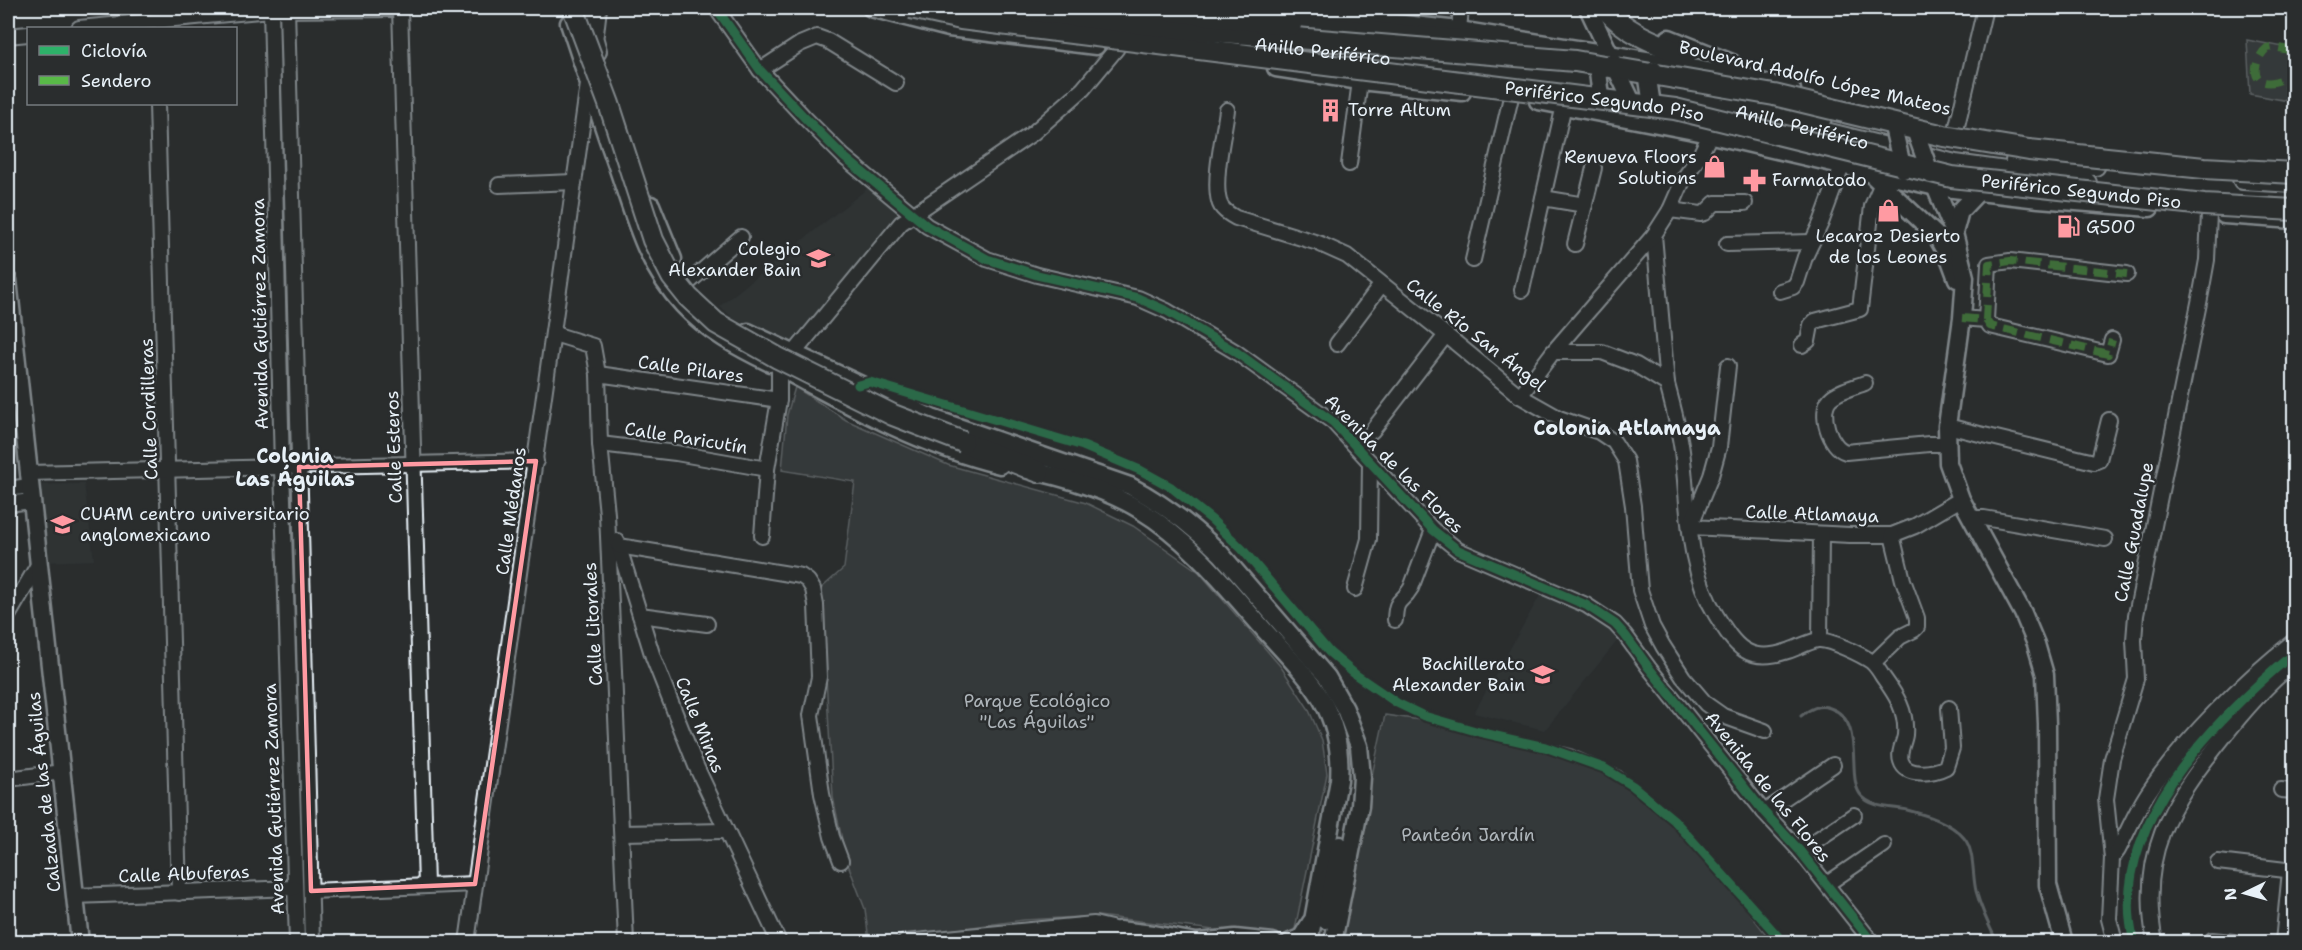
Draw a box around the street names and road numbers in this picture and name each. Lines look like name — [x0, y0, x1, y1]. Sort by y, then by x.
street label: Anillo Periférico — [1253, 32, 1392, 71]
street label: Boulevard Adolfo López Mateos — [1677, 35, 1953, 121]
street label: Periférico Segundo Piso — [1503, 76, 1707, 128]
street label: Anillo Periférico — [1733, 99, 1871, 155]
street label: Periférico Segundo Piso — [1980, 168, 2182, 214]
street label: Avenida Gutiérrez Zamora — [246, 198, 274, 430]
street label: Calle Río San Ángel — [1401, 273, 1551, 398]
street label: Calle Cordilleras — [135, 338, 163, 480]
street label: Calle Pilares — [636, 350, 746, 388]
street label: Avenida de las Flores — [1319, 389, 1469, 539]
street label: Calle Esteros — [380, 390, 408, 504]
street label: Calle Paricutín — [623, 416, 749, 460]
street label: Calle Médanos — [490, 445, 532, 577]
street label: Calle Guadalupe — [2109, 460, 2159, 604]
street label: Calle Atlamaya — [1745, 500, 1879, 528]
street label: Calle Litorales — [578, 562, 608, 686]
street label: Calle Minas — [670, 673, 730, 777]
street label: Avenida Gutiérrez Zamora — [258, 683, 290, 915]
street label: Calzada de las Águilas — [22, 691, 66, 893]
street label: Avenida de las Flores — [1700, 707, 1836, 867]
street label: Calle Albuferas — [118, 860, 250, 888]

